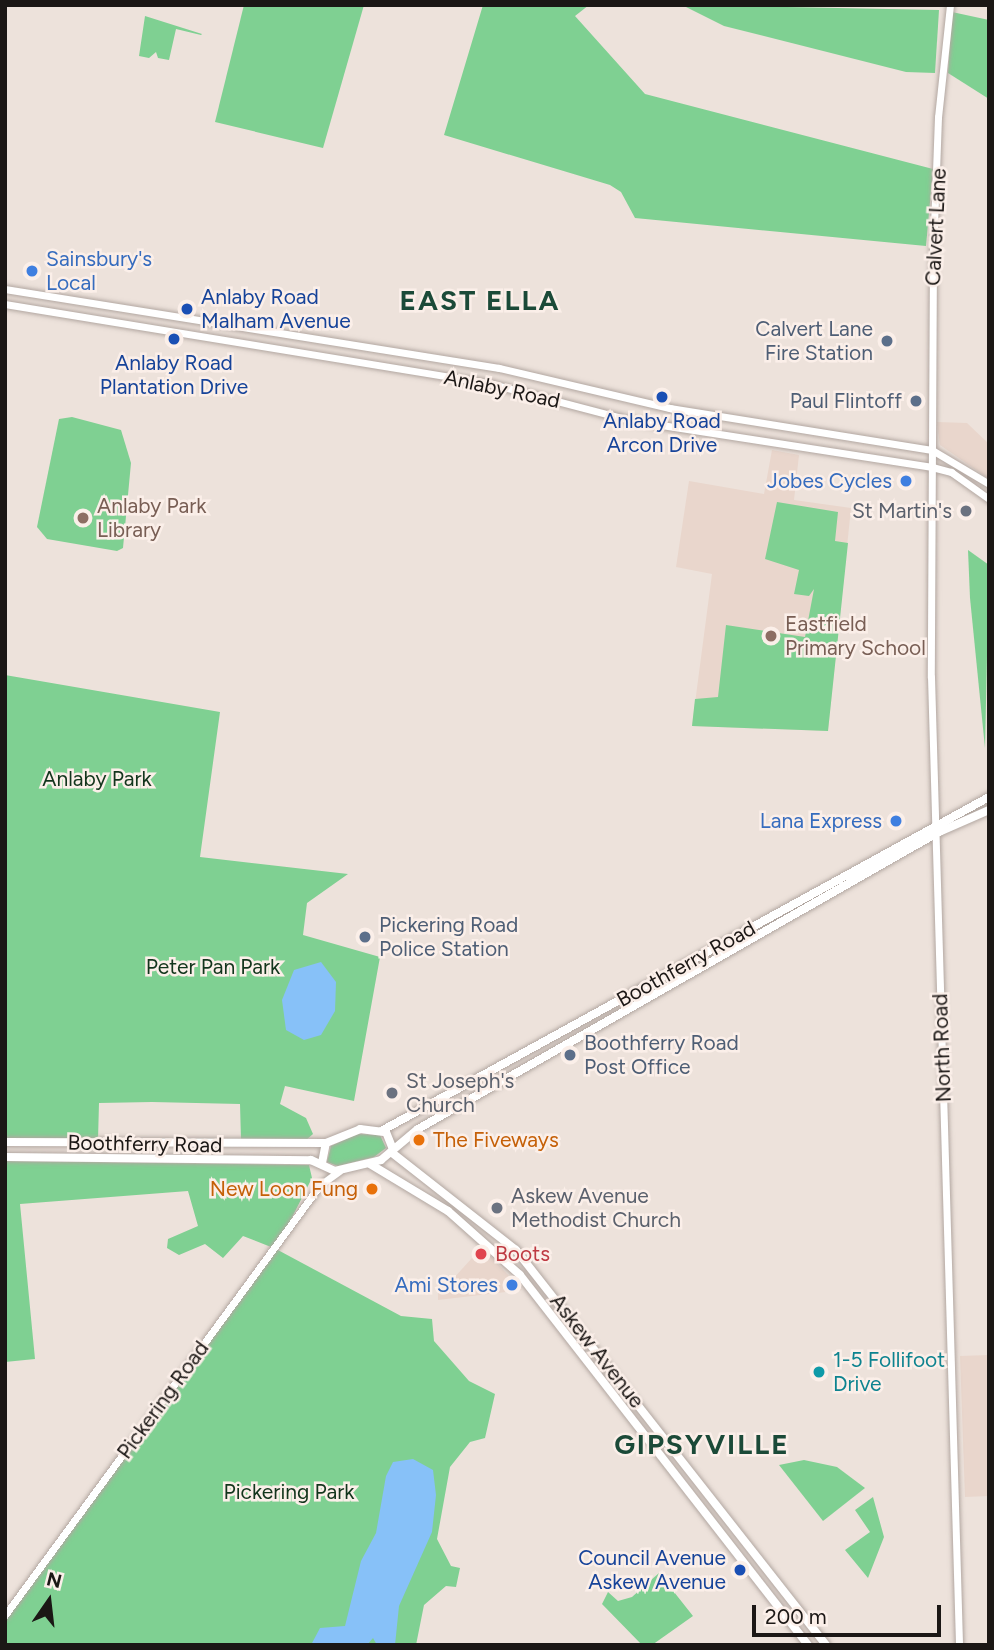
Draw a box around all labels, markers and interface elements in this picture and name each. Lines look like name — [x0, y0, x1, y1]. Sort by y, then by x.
street label: Calvert Lane — [920, 168, 952, 286]
place label: Sainsbury's Local — [46, 246, 152, 296]
marker: Sainsbury's Local — [24, 263, 40, 279]
district label: EAST ELLA — [401, 283, 559, 317]
place label: Anlaby Road Malham Avenue — [201, 284, 351, 334]
marker: Anlaby Road Malham Avenue — [179, 301, 195, 317]
place label: Calvert Lane Fire Station — [755, 316, 873, 366]
marker: Anlaby Road Plantation Drive — [166, 331, 182, 347]
marker: Calvert Lane Fire Station — [879, 333, 895, 349]
place label: Anlaby Road Plantation Drive — [100, 350, 248, 400]
street label: Anlaby Road — [442, 364, 562, 414]
place label: Paul Flintoff — [790, 388, 902, 414]
marker: Anlaby Road Arcon Drive — [654, 389, 670, 405]
marker: Paul Flintoff — [908, 393, 924, 409]
place label: Anlaby Road Arcon Drive — [603, 408, 721, 458]
place label: Jobes Cycles — [767, 468, 892, 494]
marker: Jobes Cycles — [898, 473, 914, 489]
place label: Anlaby Park Library — [97, 493, 206, 543]
place label: St Martin's — [852, 498, 952, 524]
marker: St Martin's — [958, 503, 974, 519]
marker: Anlaby Park Library — [75, 510, 91, 526]
place label: Eastfield Primary School — [785, 611, 926, 661]
marker: Eastfield Primary School — [763, 628, 779, 644]
park label: Anlaby Park — [42, 766, 152, 792]
place label: Lana Express — [760, 808, 882, 834]
marker: Lana Express — [888, 813, 904, 829]
place label: Pickering Road Police Station — [379, 912, 518, 962]
street label: Boothferry Road — [612, 915, 760, 1013]
marker: Pickering Road Police Station — [357, 929, 373, 945]
park label: Peter Pan Park — [146, 954, 280, 980]
street label: North Road — [928, 993, 956, 1103]
place label: Boothferry Road Post Office — [584, 1030, 739, 1080]
marker: Boothferry Road Post Office — [562, 1047, 578, 1063]
place label: St Joseph's Church — [406, 1068, 514, 1118]
marker: St Joseph's Church — [384, 1085, 400, 1101]
place label: The Fiveways — [433, 1127, 559, 1153]
street label: Boothferry Road — [67, 1130, 223, 1158]
marker: The Fiveways — [411, 1132, 427, 1148]
place label: New Loon Fung — [210, 1176, 358, 1202]
marker: New Loon Fung — [364, 1181, 380, 1197]
place label: Askew Avenue Methodist Church — [511, 1183, 681, 1233]
marker: Askew Avenue Methodist Church — [489, 1200, 505, 1216]
place label: Boots — [495, 1241, 550, 1267]
marker: Boots — [473, 1246, 489, 1262]
place label: Ami Stores — [395, 1272, 498, 1298]
marker: Ami Stores — [504, 1277, 520, 1293]
street label: Askew Avenue — [545, 1289, 649, 1413]
street label: Pickering Road — [112, 1336, 214, 1464]
place label: 1-5 Follifoot Drive — [833, 1347, 945, 1397]
marker: 1-5 Follifoot Drive — [811, 1364, 827, 1380]
district label: GIPSYVILLE — [615, 1427, 789, 1461]
park label: Pickering Park — [224, 1479, 354, 1505]
place label: Council Avenue Askew Avenue — [578, 1545, 726, 1595]
marker: Council Avenue Askew Avenue — [732, 1562, 748, 1578]
north arrow — [14, 1566, 84, 1636]
text: N — [44, 1567, 64, 1593]
scale bar — [756, 1590, 945, 1634]
text: 200 m — [765, 1604, 827, 1629]

